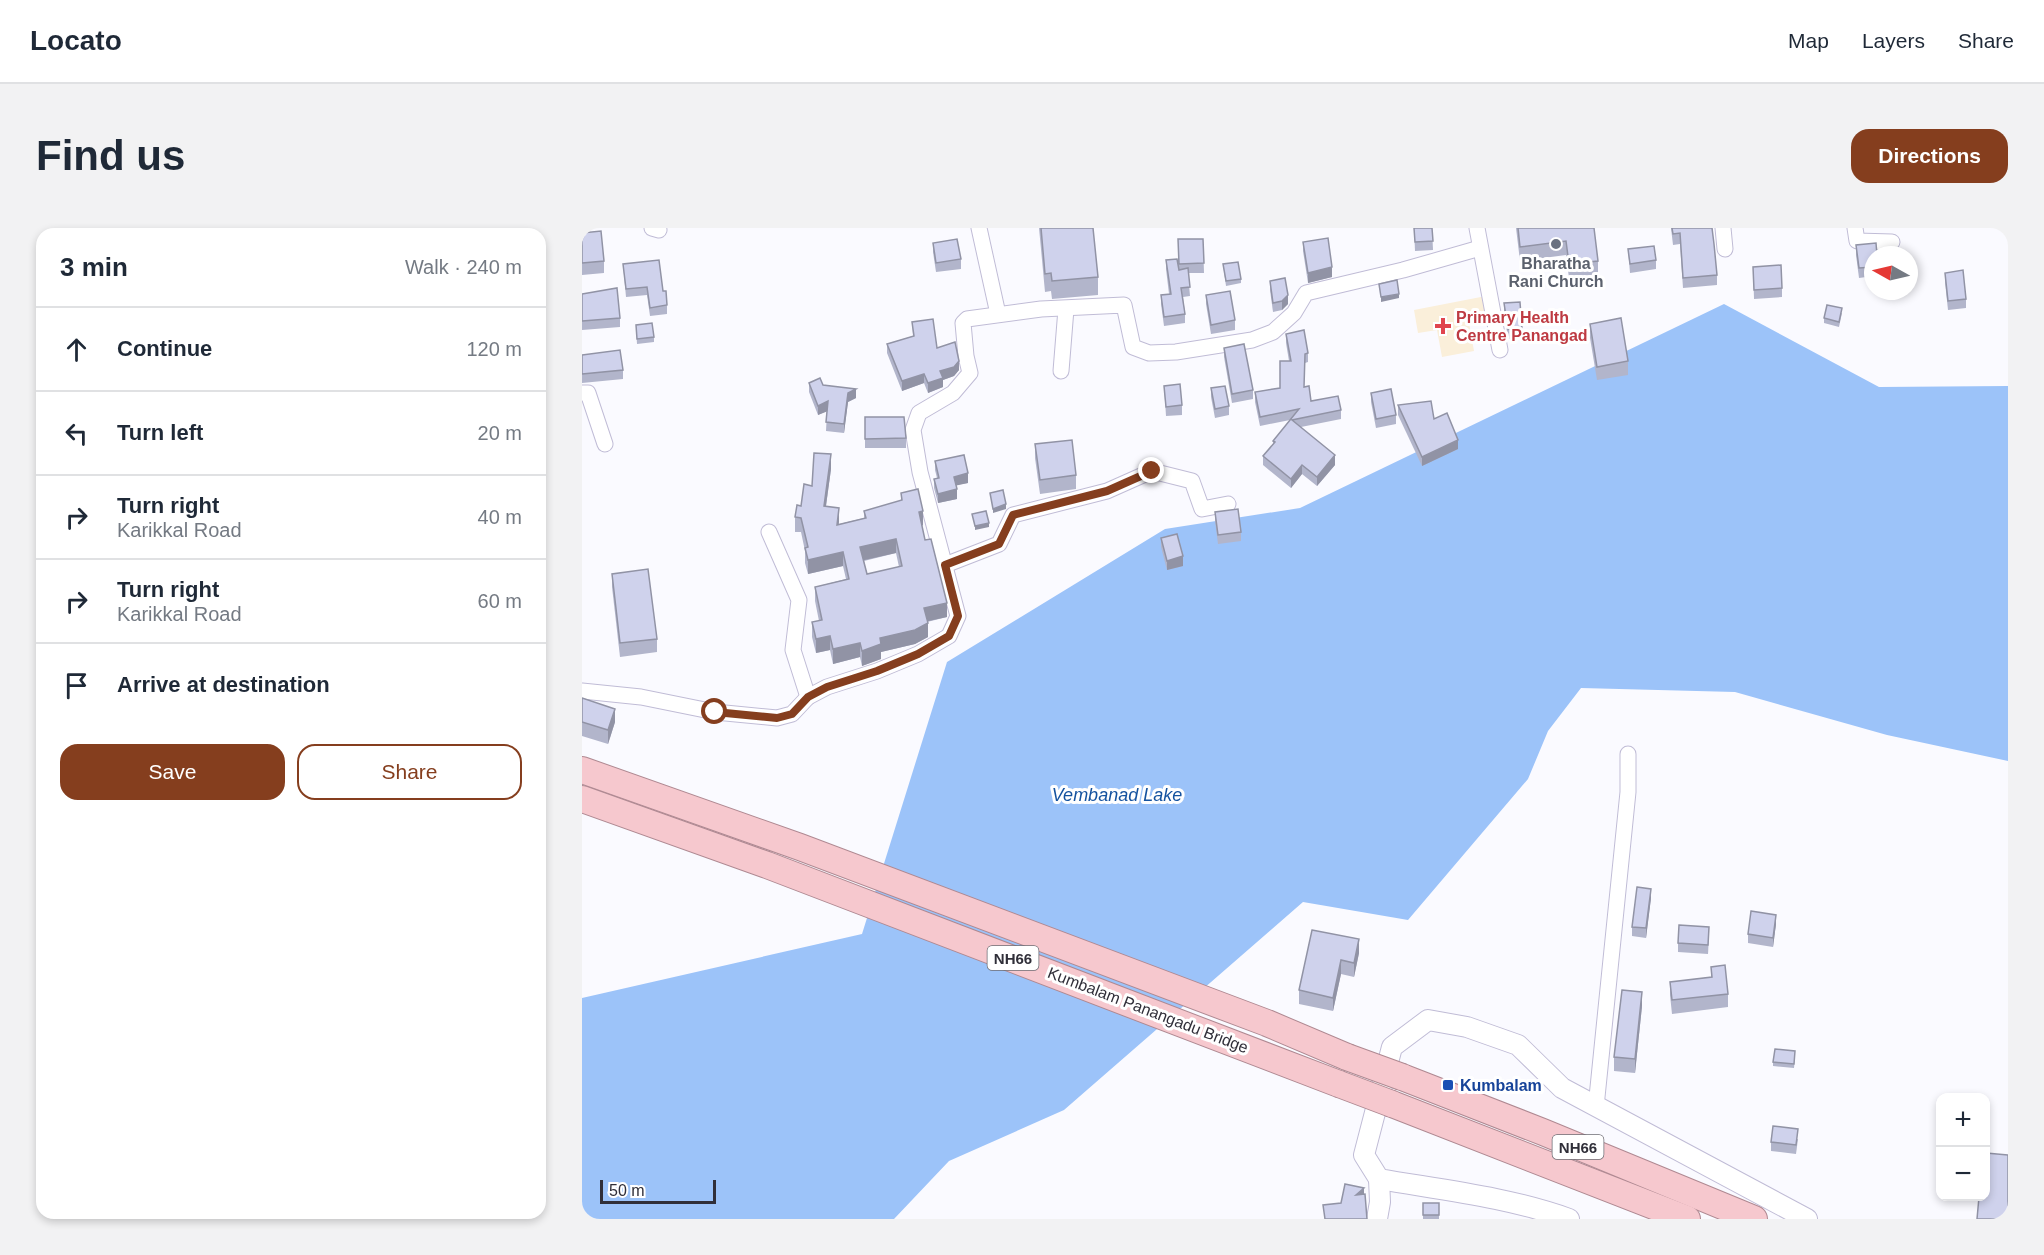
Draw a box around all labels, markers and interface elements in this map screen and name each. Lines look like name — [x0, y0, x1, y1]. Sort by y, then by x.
text: Locato — [30, 25, 122, 56]
text: Map — [1788, 29, 1829, 52]
text: Layers — [1862, 29, 1925, 52]
text: Share — [1958, 29, 2014, 52]
button: Directions — [1851, 129, 2008, 183]
text: Find us — [36, 132, 185, 179]
marker: Bharatha Rani Church — [1549, 237, 1563, 251]
north arrow — [1864, 246, 1918, 300]
text: 3 min — [60, 252, 128, 282]
place label: Bharatha Rani Church — [1508, 255, 1604, 290]
text: Walk · 240 m — [405, 256, 522, 278]
place label: Primary Health Centre Panangad — [1456, 309, 1588, 344]
marker: Primary Health Centre Panangad — [1434, 317, 1452, 335]
icon: ahead — [60, 333, 93, 366]
text: Continue — [117, 336, 212, 361]
text: 120 m — [466, 338, 522, 360]
icon: left — [60, 417, 93, 450]
text: Turn left — [117, 420, 203, 445]
text: 20 m — [478, 422, 522, 444]
route end — [1138, 457, 1164, 483]
text: Turn right — [117, 493, 219, 518]
icon: right — [60, 501, 93, 534]
text: 40 m — [478, 506, 522, 528]
text: Karikkal Road — [117, 519, 242, 541]
text: Turn right — [117, 577, 219, 602]
icon: right — [60, 585, 93, 618]
text: 60 m — [478, 590, 522, 612]
text: Karikkal Road — [117, 603, 242, 625]
icon: arrive — [60, 669, 93, 702]
text: Arrive at destination — [117, 672, 330, 697]
route start — [701, 698, 727, 724]
button: Save — [60, 744, 285, 800]
button: Share — [297, 744, 522, 800]
water label: Vembanad Lake — [1052, 785, 1182, 805]
road number: NH66 — [988, 946, 1038, 970]
street label: Kumbalam Panangadu Bridge — [1045, 964, 1251, 1056]
place label: Kumbalam — [1460, 1077, 1542, 1094]
marker: Kumbalam — [1441, 1078, 1455, 1092]
map controls — [1936, 1093, 1990, 1201]
button: + — [1936, 1093, 1990, 1147]
road number: NH66 — [1552, 1135, 1604, 1159]
button: − — [1936, 1147, 1990, 1201]
scale bar — [600, 1177, 716, 1204]
text: 50 m — [609, 1182, 645, 1199]

